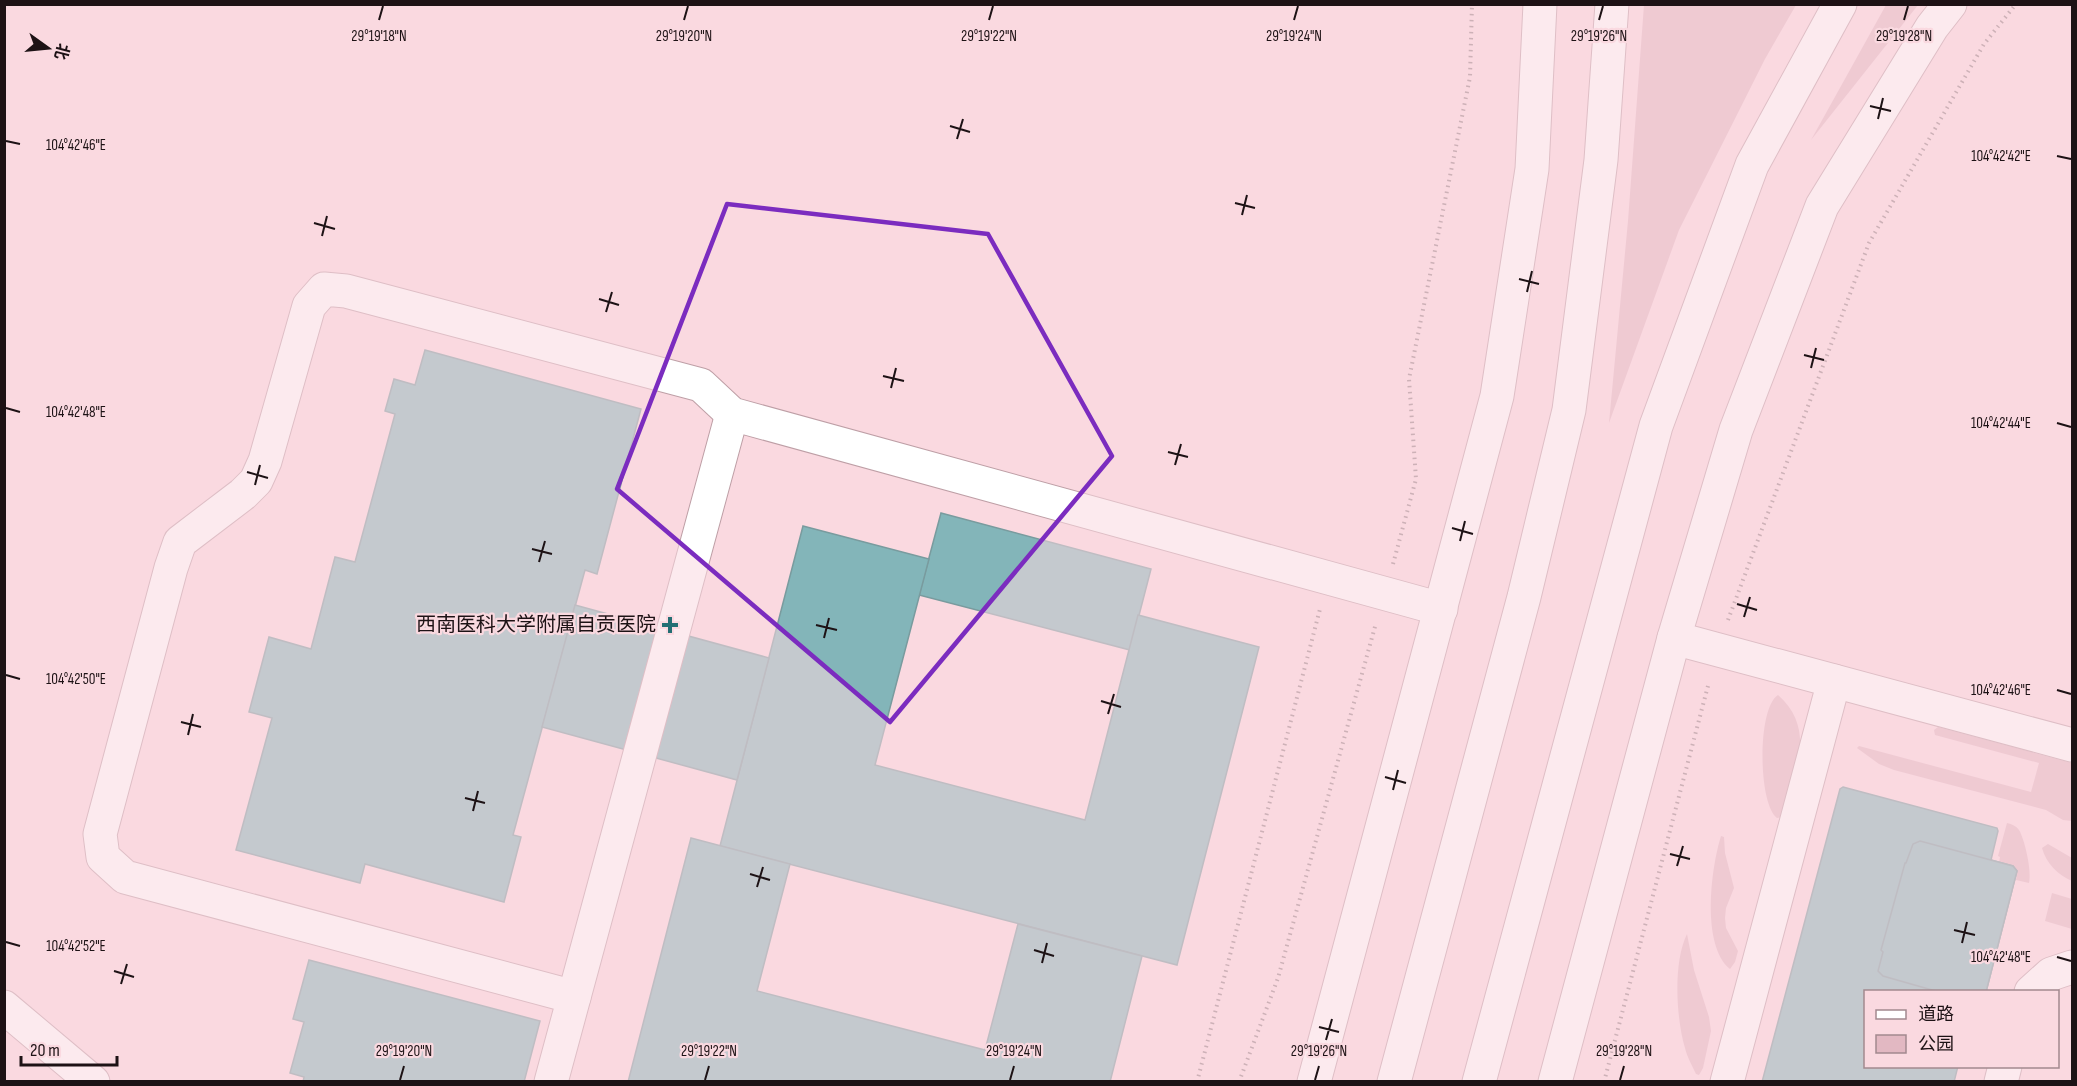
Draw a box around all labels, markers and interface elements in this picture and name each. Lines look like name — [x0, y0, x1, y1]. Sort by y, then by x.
north arrow — [18, 18, 78, 78]
text: 29°19'18"N — [351, 27, 407, 46]
text: 29°19'20"N — [656, 27, 712, 46]
text: 29°19'22"N — [961, 27, 1017, 46]
text: 29°19'24"N — [1266, 27, 1322, 46]
text: 29°19'26"N — [1571, 27, 1627, 46]
text: 29°19'28"N — [1876, 27, 1932, 46]
text: 北 — [50, 41, 72, 62]
text: 104°42'46"E — [46, 136, 106, 155]
text: 104°42'42"E — [1971, 147, 2031, 166]
text: 104°42'48"E — [46, 403, 106, 422]
text: 104°42'44"E — [1971, 414, 2031, 433]
place label: 西南医科大学附属自贡医院 — [416, 613, 656, 637]
marker: 西南医科大学附属自贡医院 — [661, 616, 679, 634]
text: 104°42'50"E — [46, 670, 106, 689]
text: 104°42'46"E — [1971, 681, 2031, 700]
text: 104°42'52"E — [46, 937, 106, 956]
text: 104°42'48"E — [1971, 948, 2031, 967]
legend — [1864, 990, 2059, 1068]
text: 道路 — [1918, 1004, 1954, 1025]
scale bar — [21, 1029, 117, 1067]
text: 公园 — [1918, 1034, 1954, 1055]
text: 20 m — [30, 1040, 60, 1061]
text: 29°19'20"N — [376, 1042, 432, 1061]
text: 29°19'22"N — [681, 1042, 737, 1061]
text: 29°19'24"N — [986, 1042, 1042, 1061]
text: 29°19'26"N — [1291, 1042, 1347, 1061]
text: 29°19'28"N — [1596, 1042, 1652, 1061]

